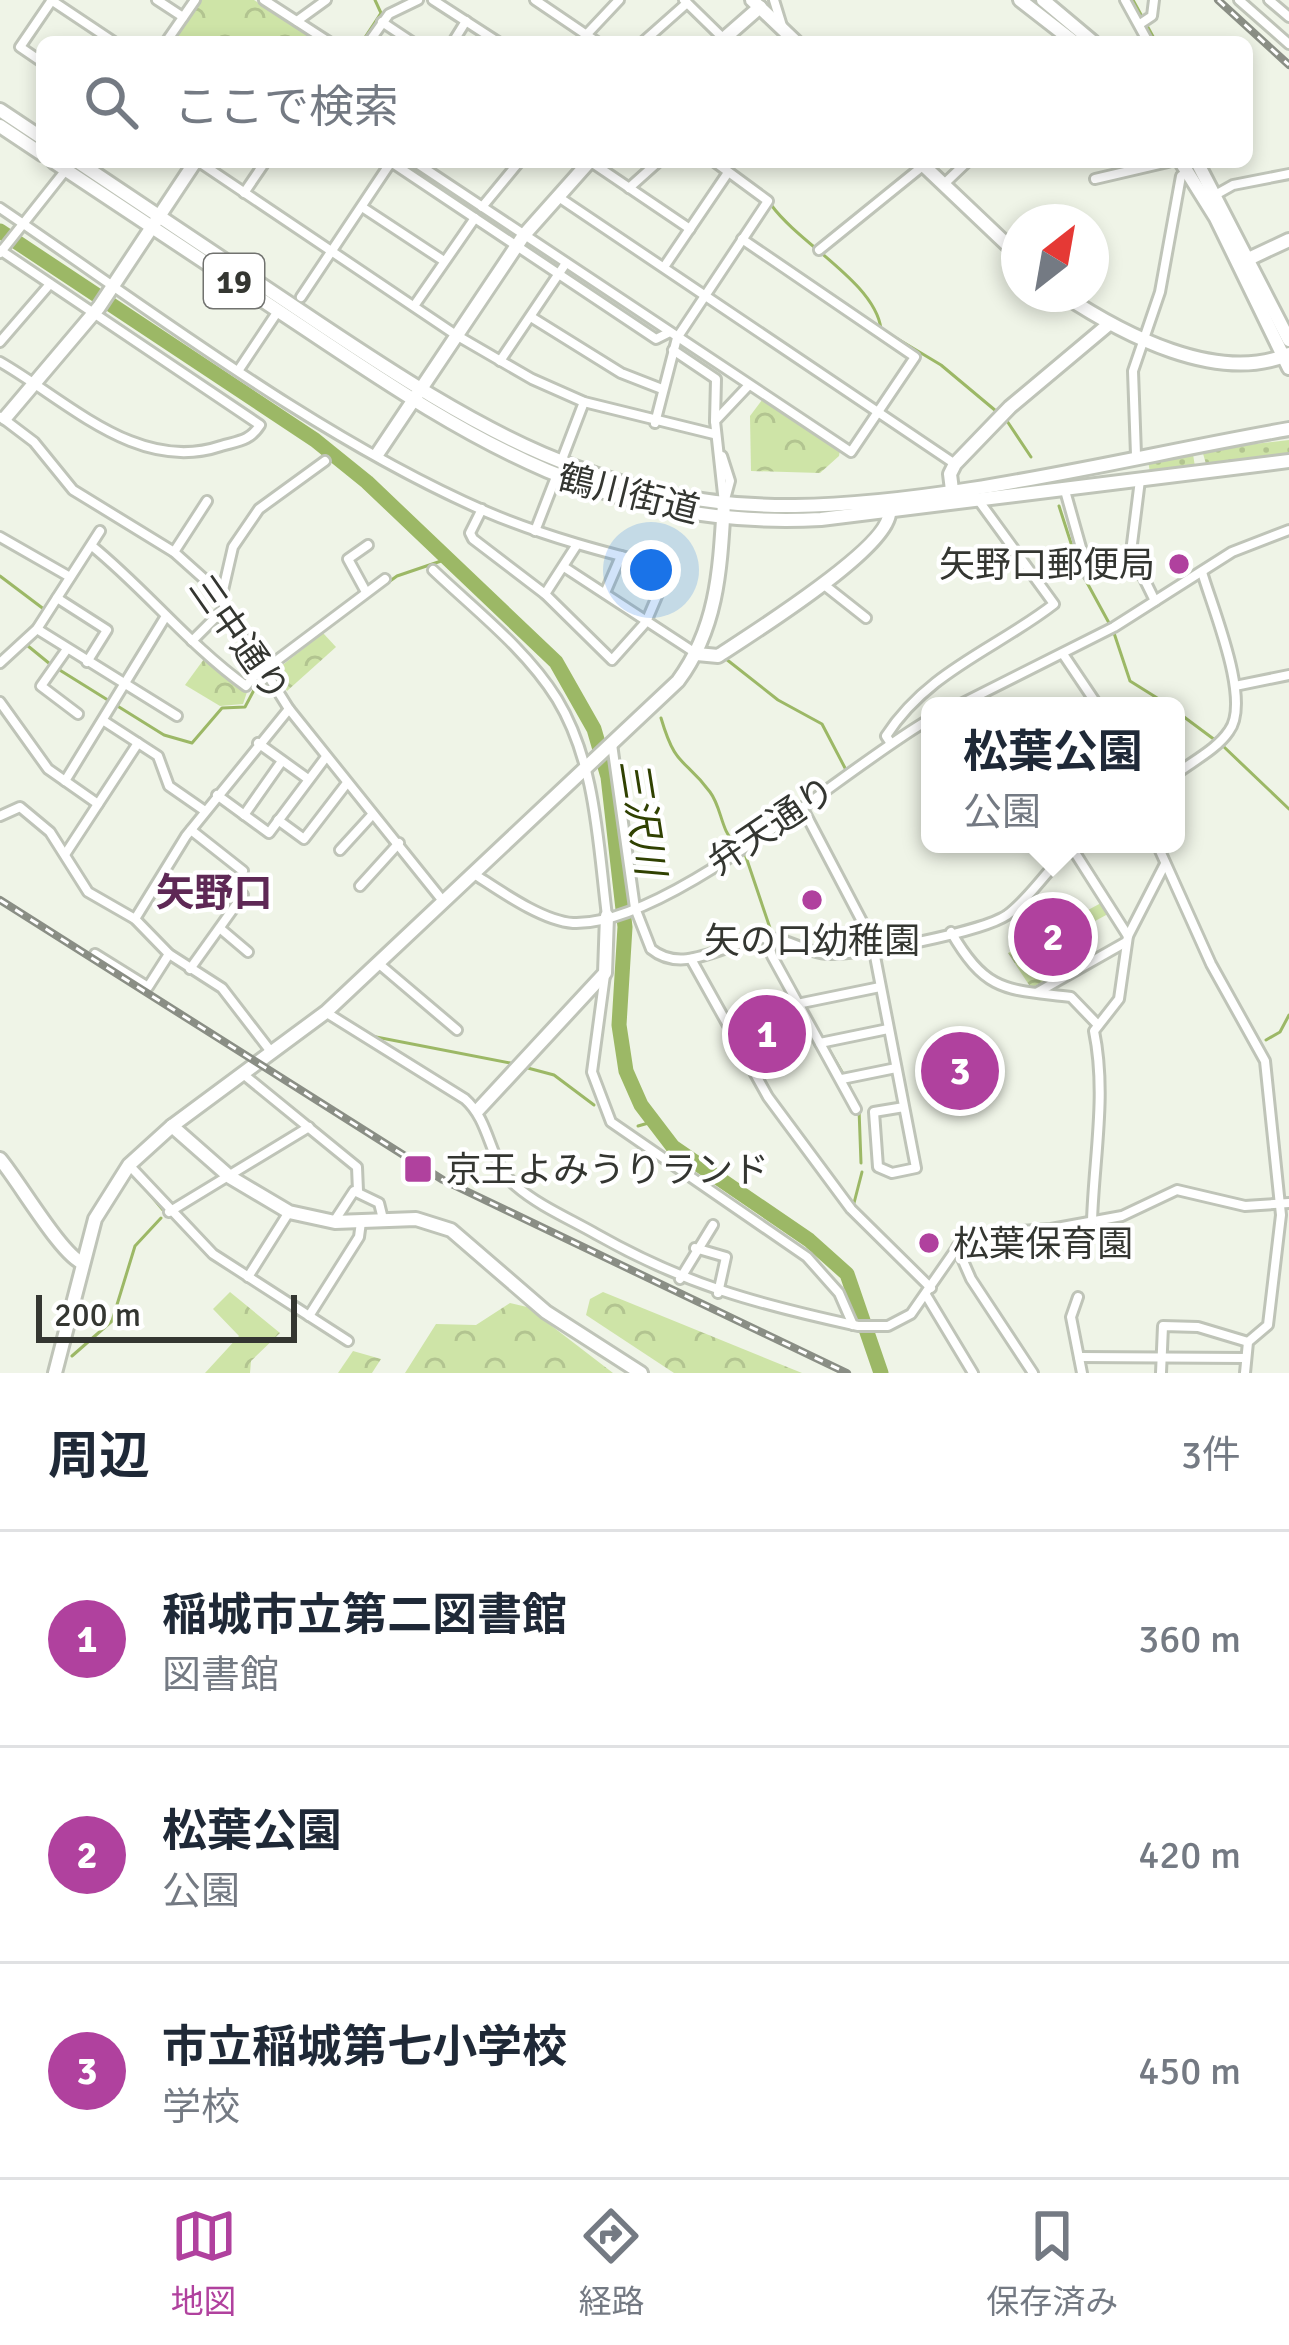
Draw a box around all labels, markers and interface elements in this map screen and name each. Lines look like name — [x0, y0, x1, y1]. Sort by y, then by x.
search box — [36, 36, 1253, 168]
icon: search — [78, 69, 144, 135]
text: ここで検索 — [174, 80, 399, 135]
north arrow — [1001, 204, 1109, 312]
road number: 19 — [204, 254, 264, 308]
street label: 鶴川街道 — [553, 455, 704, 534]
your location — [621, 540, 681, 600]
place label: 矢野口郵便局 — [939, 543, 1155, 588]
marker: 矢野口郵便局 — [1166, 551, 1192, 577]
street label: 三中通り — [179, 567, 299, 711]
popup — [921, 697, 1185, 853]
text: 松葉公園 — [963, 725, 1143, 780]
water label: 三沢川 — [609, 756, 675, 883]
street label: 弁天通り — [700, 767, 844, 885]
text: 公園 — [963, 788, 1041, 836]
district label: 矢野口 — [155, 869, 273, 917]
marker: 矢の口幼稚園 — [799, 887, 825, 913]
pin: 2 — [1014, 892, 1092, 982]
place label: 矢の口幼稚園 — [704, 919, 920, 964]
pin: 1 — [728, 989, 806, 1079]
pin: 3 — [921, 1026, 999, 1116]
place label: 京王よみうりランド — [445, 1148, 769, 1193]
marker: 京王よみうりランド — [402, 1153, 434, 1185]
place label: 松葉保育園 — [953, 1222, 1133, 1267]
marker: 松葉保育園 — [916, 1230, 942, 1256]
scale bar — [36, 1289, 297, 1342]
text: 200 m — [54, 1295, 141, 1336]
text: 周辺 — [48, 1425, 150, 1488]
text: 3件 — [1181, 1431, 1241, 1479]
text: 稲城市立第二図書館 — [162, 1588, 567, 1643]
text: 1 — [76, 1615, 98, 1663]
text: 360 m — [1138, 1615, 1241, 1663]
text: 図書館 — [162, 1651, 279, 1699]
text: 松葉公園 — [162, 1804, 342, 1859]
text: 2 — [76, 1831, 98, 1879]
text: 420 m — [1138, 1831, 1241, 1879]
text: 公園 — [162, 1867, 240, 1915]
text: 市立稲城第七小学校 — [162, 2020, 567, 2075]
text: 3 — [76, 2047, 98, 2095]
text: 450 m — [1138, 2047, 1241, 2095]
text: 学校 — [162, 2083, 240, 2131]
tab: 地図 — [171, 2203, 237, 2323]
tab: 経路 — [578, 2203, 644, 2323]
tab: 保存済み — [986, 2203, 1118, 2323]

